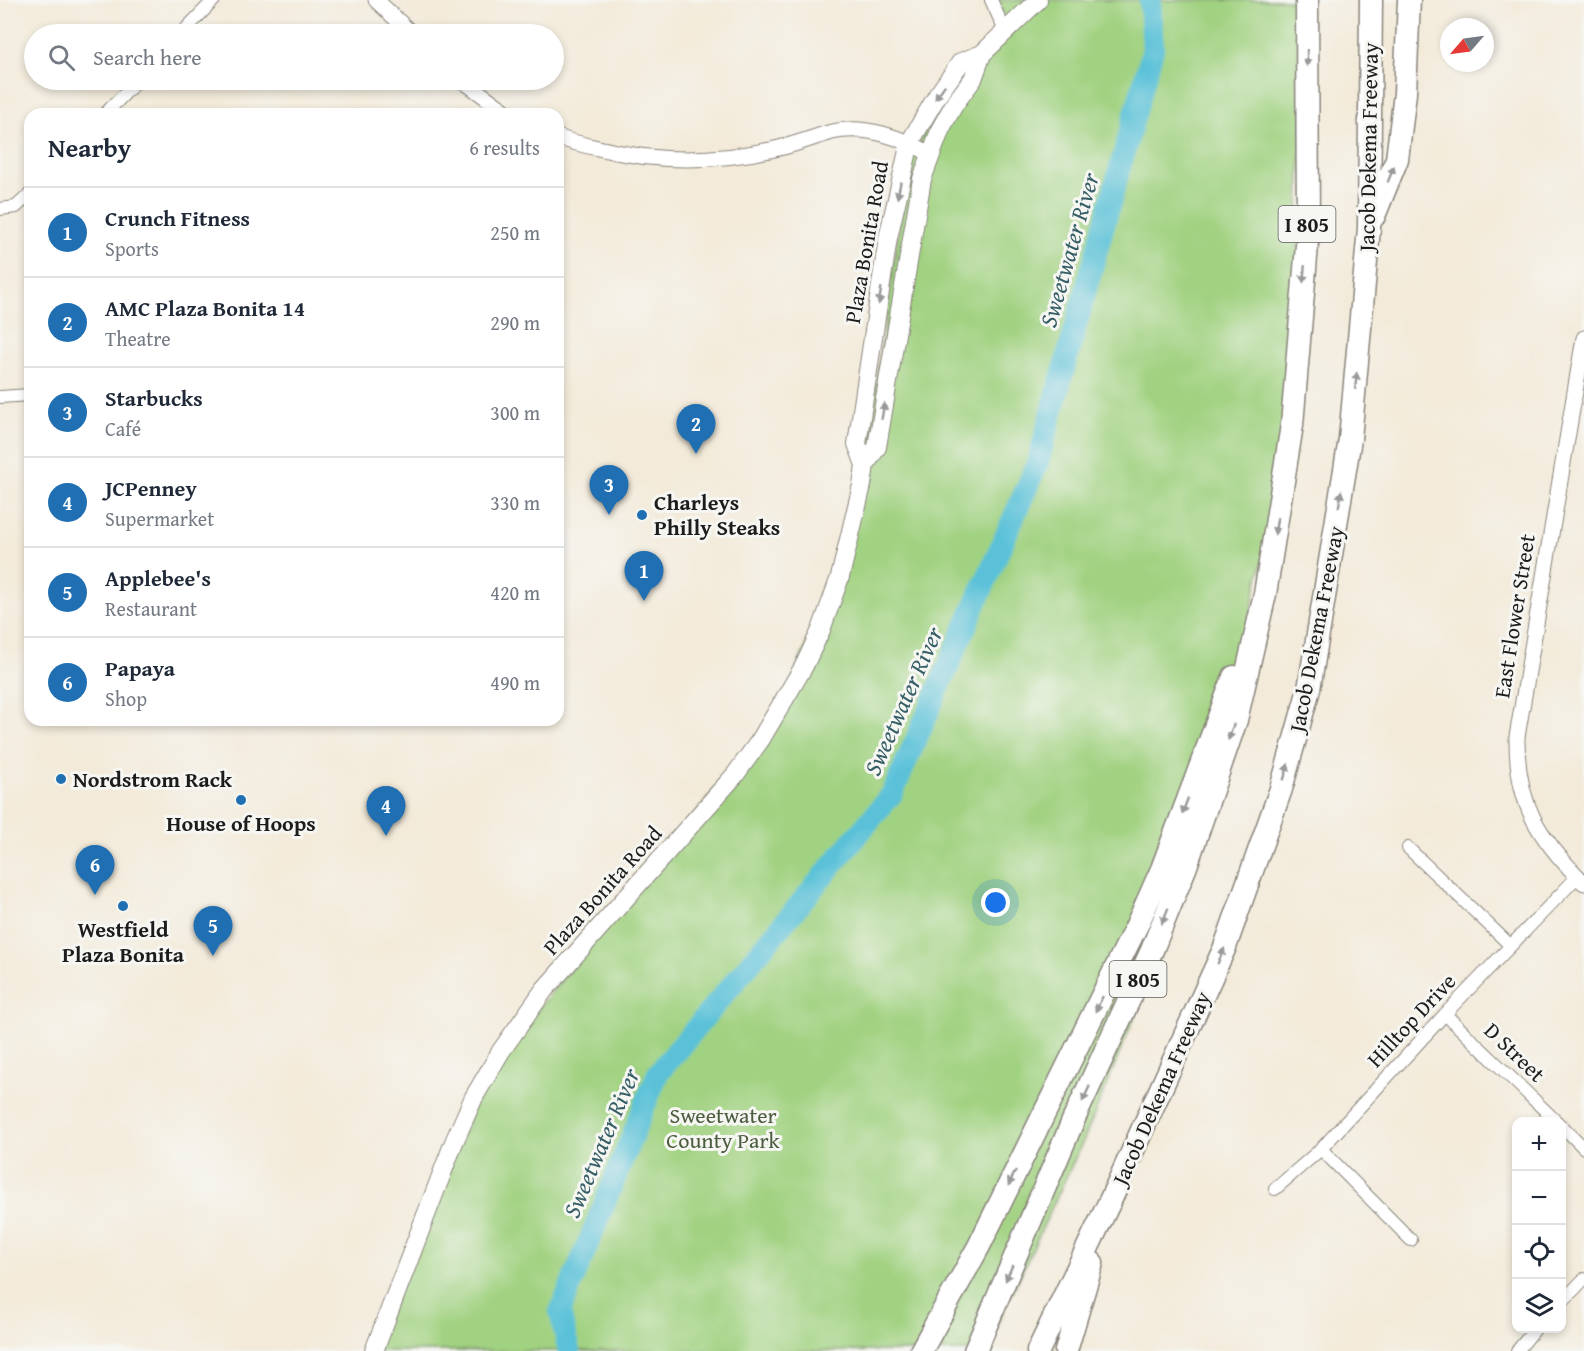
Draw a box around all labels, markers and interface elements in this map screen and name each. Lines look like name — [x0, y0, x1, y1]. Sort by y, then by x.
north arrow — [1440, 18, 1494, 72]
search box — [24, 24, 564, 90]
icon: search — [45, 41, 78, 74]
text: Search here — [93, 41, 202, 73]
street label: Jacob Dekema Freeway — [1350, 42, 1386, 255]
one-way arrow — [1302, 49, 1312, 68]
one-way arrow — [934, 83, 946, 99]
text: Nearby — [48, 128, 131, 167]
text: 6 results — [469, 133, 540, 162]
street label: Plaza Bonita Road — [836, 158, 896, 326]
one-way arrow — [1387, 165, 1396, 183]
water label: Sweetwater River — [1030, 168, 1108, 331]
one-way arrow — [894, 180, 903, 199]
text: Crunch Fitness — [105, 202, 250, 234]
road number: I 805 — [1278, 206, 1336, 242]
text: 1 — [62, 218, 73, 247]
text: 250 m — [490, 218, 540, 247]
text: Sports — [105, 234, 159, 263]
one-way arrow — [1299, 265, 1309, 284]
one-way arrow — [875, 286, 884, 305]
text: AMC Plaza Bonita 14 — [105, 292, 305, 324]
text: 2 — [62, 308, 73, 337]
text: 290 m — [490, 308, 540, 337]
text: Theatre — [105, 324, 171, 353]
one-way arrow — [1351, 371, 1361, 390]
text: Starbucks — [105, 382, 203, 414]
text: 3 — [62, 398, 73, 427]
text: 300 m — [490, 398, 540, 427]
one-way arrow — [879, 401, 888, 420]
pin: 2 — [676, 404, 716, 454]
text: Café — [105, 414, 141, 443]
pin: 3 — [590, 466, 628, 515]
text: JCPenney — [105, 472, 197, 504]
place label: Charleys Philly Steaks — [654, 486, 780, 543]
text: 4 — [62, 488, 73, 517]
text: 330 m — [490, 488, 540, 517]
one-way arrow — [1336, 489, 1345, 508]
text: Supermarket — [105, 504, 214, 533]
marker: Charleys Philly Steaks — [635, 508, 649, 522]
one-way arrow — [1271, 517, 1280, 536]
street label: Jacob Dekema Freeway — [1280, 523, 1352, 738]
street label: East Flower Street — [1485, 531, 1543, 700]
pin: 1 — [624, 552, 664, 601]
text: Applebee's — [105, 562, 211, 594]
text: 5 — [62, 578, 73, 607]
text: 420 m — [490, 578, 540, 607]
text: Restaurant — [105, 594, 197, 623]
water label: Sweetwater River — [855, 620, 952, 781]
text: Papaya — [105, 652, 175, 684]
text: 6 — [62, 668, 73, 697]
text: 490 m — [490, 668, 540, 697]
text: Shop — [105, 684, 147, 713]
one-way arrow — [1226, 723, 1236, 741]
place label: Nordstrom Rack — [73, 763, 233, 795]
one-way arrow — [1281, 763, 1291, 781]
marker: Nordstrom Rack — [54, 772, 68, 786]
pin: 4 — [366, 786, 406, 836]
marker: House of Hoops — [234, 793, 248, 807]
one-way arrow — [1180, 797, 1190, 815]
place label: House of Hoops — [166, 807, 316, 839]
street label: Plaza Bonita Road — [535, 818, 669, 962]
pin: 6 — [76, 846, 115, 895]
your location — [981, 888, 1010, 917]
marker: Westfield Plaza Bonita — [116, 899, 130, 913]
pin: 5 — [194, 906, 232, 956]
one-way arrow — [1160, 907, 1170, 925]
place label: Westfield Plaza Bonita — [62, 913, 185, 970]
one-way arrow — [1217, 947, 1226, 965]
road number: I 805 — [1110, 961, 1166, 997]
street label: Hilltop Drive — [1359, 966, 1463, 1074]
street label: Jacob Dekema Freeway — [1103, 986, 1218, 1193]
one-way arrow — [1094, 995, 1103, 1012]
street label: D Street — [1477, 1015, 1553, 1089]
water label: Sweetwater River — [554, 1062, 649, 1223]
one-way arrow — [1081, 1085, 1090, 1102]
park label: Sweetwater County Park — [666, 1099, 781, 1156]
map controls — [1512, 1117, 1566, 1333]
button: + — [1512, 1117, 1566, 1171]
one-way arrow — [1007, 1170, 1017, 1187]
button: − — [1512, 1171, 1566, 1225]
button: locate — [1512, 1225, 1566, 1279]
one-way arrow — [1004, 1264, 1013, 1282]
button: layers — [1512, 1279, 1566, 1333]

